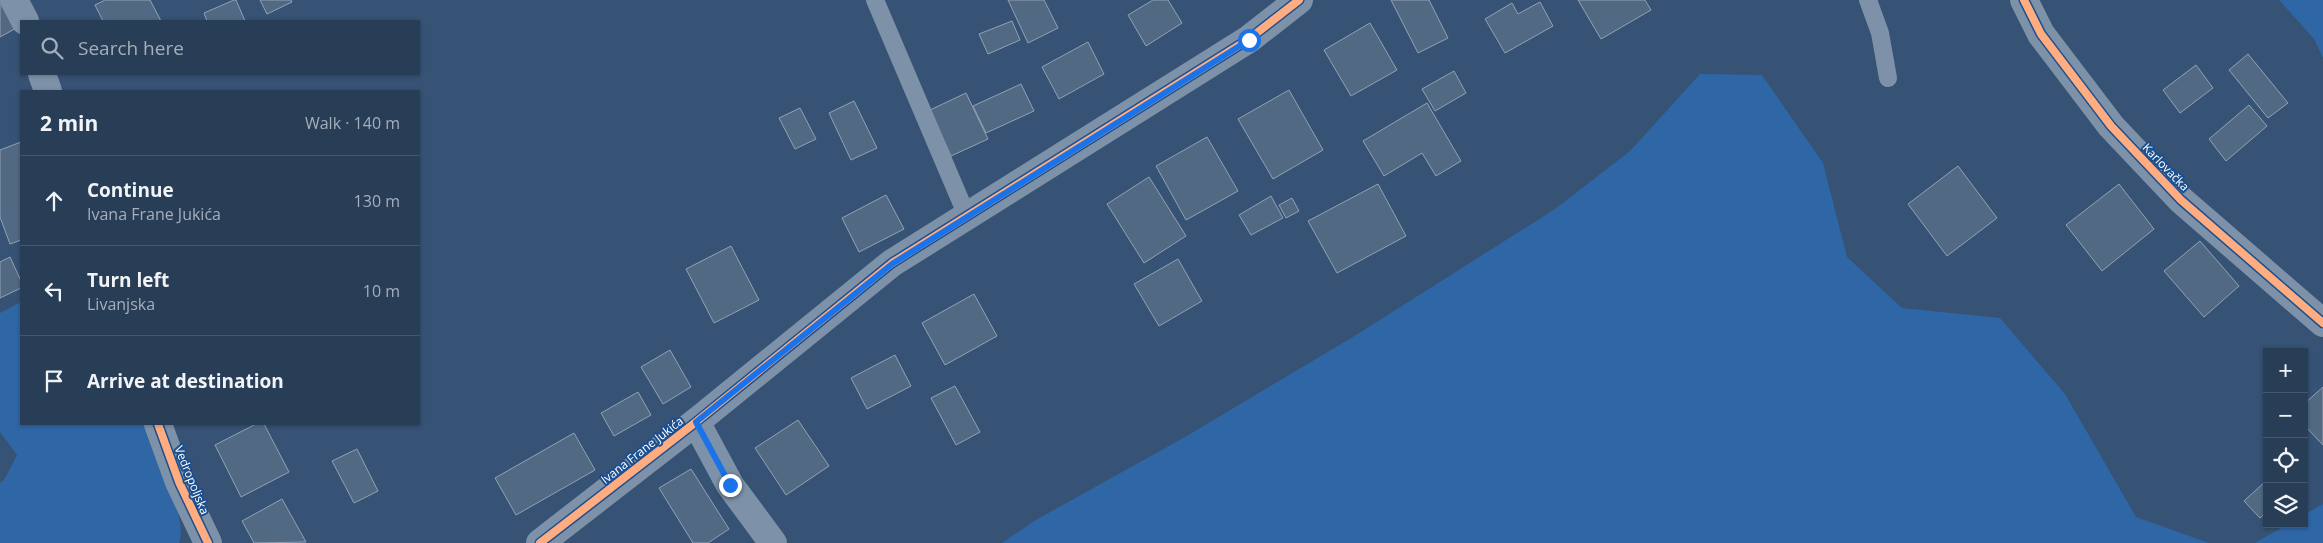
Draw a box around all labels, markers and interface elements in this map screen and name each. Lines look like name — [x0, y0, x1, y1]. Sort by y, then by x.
search box — [20, 20, 420, 75]
route start — [1238, 29, 1261, 52]
icon: search — [38, 34, 66, 62]
text: Search here — [78, 35, 184, 61]
text: 2 min — [40, 109, 98, 137]
text: Walk · 140 m — [305, 112, 400, 134]
street label: Karlovačka — [2139, 139, 2193, 195]
text: Continue — [87, 177, 174, 203]
icon: ahead — [40, 187, 68, 215]
text: 130 m — [354, 190, 400, 212]
text: Ivana Frane Jukića — [87, 203, 221, 225]
text: Turn left — [87, 267, 169, 293]
icon: left — [40, 277, 68, 305]
text: 10 m — [363, 280, 400, 302]
text: Livanjska — [87, 293, 155, 315]
map controls — [2263, 348, 2308, 528]
button: + — [2263, 348, 2308, 393]
icon: arrive — [40, 367, 68, 395]
text: Arrive at destination — [87, 368, 284, 394]
button: − — [2263, 393, 2308, 438]
street label: Ivana Frane Jukića — [597, 412, 687, 488]
button: locate — [2263, 438, 2308, 483]
street label: Vedropoljska — [171, 443, 213, 517]
route end — [719, 474, 742, 497]
button: layers — [2263, 483, 2308, 528]

